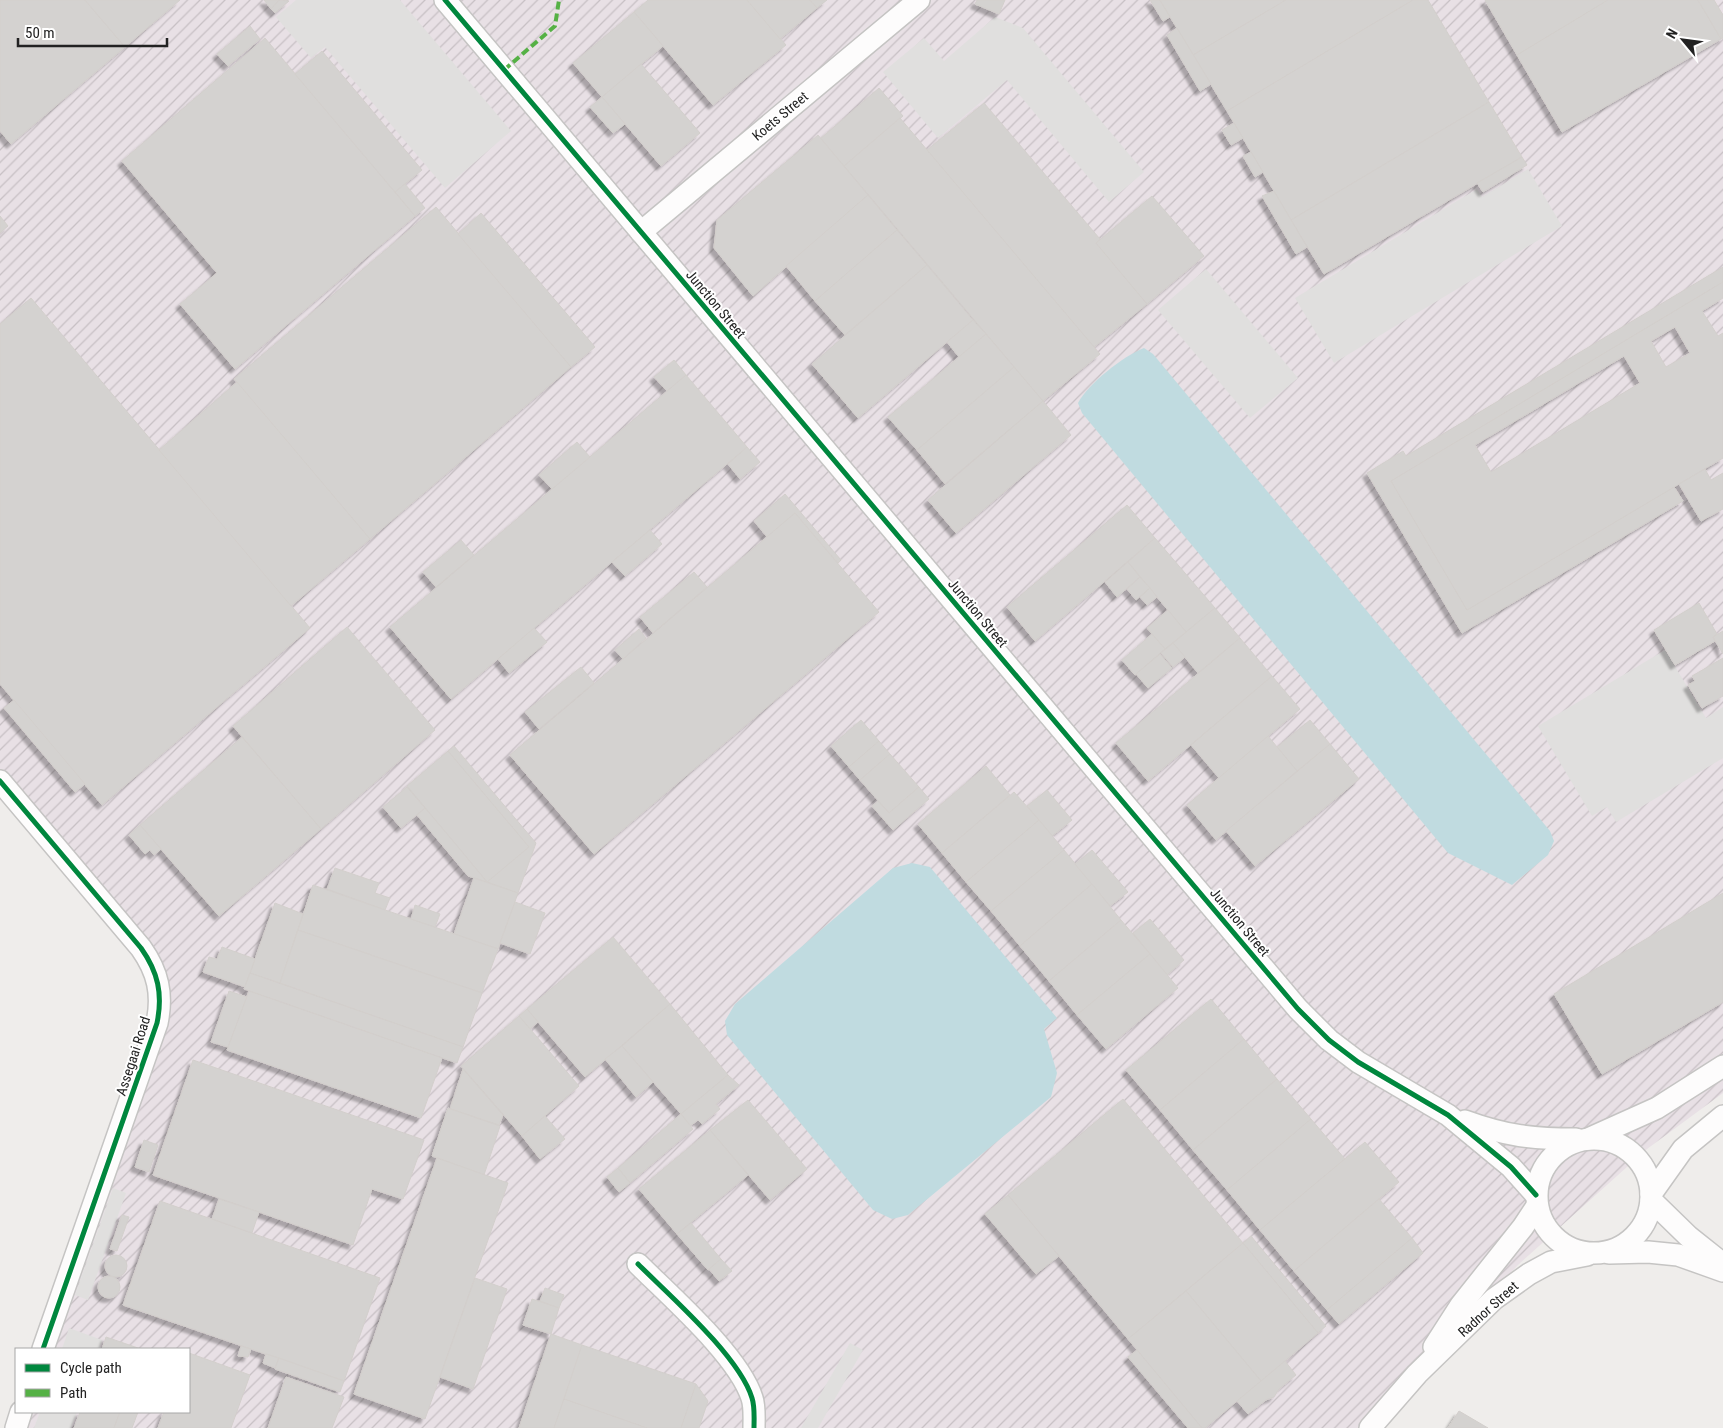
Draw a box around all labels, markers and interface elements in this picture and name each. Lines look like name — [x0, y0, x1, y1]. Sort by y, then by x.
scale bar — [18, 15, 166, 47]
north arrow — [1658, 15, 1708, 65]
text: 50 m — [25, 24, 55, 42]
text: N — [1663, 26, 1681, 41]
street label: Koets Street — [749, 88, 811, 144]
street label: Junction Street — [683, 267, 749, 341]
street label: Junction Street — [945, 576, 1011, 650]
street label: Junction Street — [1207, 885, 1273, 959]
street label: Assegaai Road — [113, 1014, 153, 1098]
street label: Radnor Street — [1455, 1278, 1521, 1340]
legend — [15, 1348, 190, 1413]
text: Cycle path — [60, 1359, 122, 1377]
text: Path — [60, 1384, 87, 1402]

